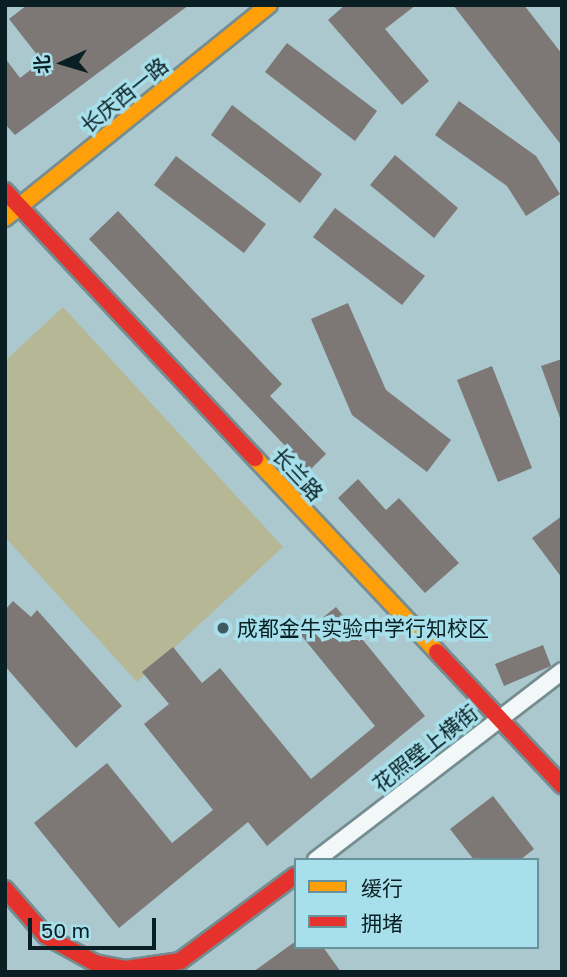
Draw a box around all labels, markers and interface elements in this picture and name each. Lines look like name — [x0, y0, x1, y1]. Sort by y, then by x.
north arrow — [28, 28, 98, 98]
street label: 长庆西一路 — [75, 52, 173, 138]
text: 北 — [29, 54, 54, 75]
street label: 长兰路 — [267, 442, 329, 506]
place label: 成都金牛实验中学行知校区 — [237, 615, 489, 641]
marker: 成都金牛实验中学行知校区 — [215, 620, 231, 636]
street label: 花照壁上横街 — [368, 699, 482, 797]
legend — [294, 858, 539, 949]
text: 缓行 — [361, 875, 403, 901]
scale bar — [32, 904, 159, 948]
text: 拥堵 — [361, 910, 403, 936]
text: 50 m — [41, 917, 90, 943]

